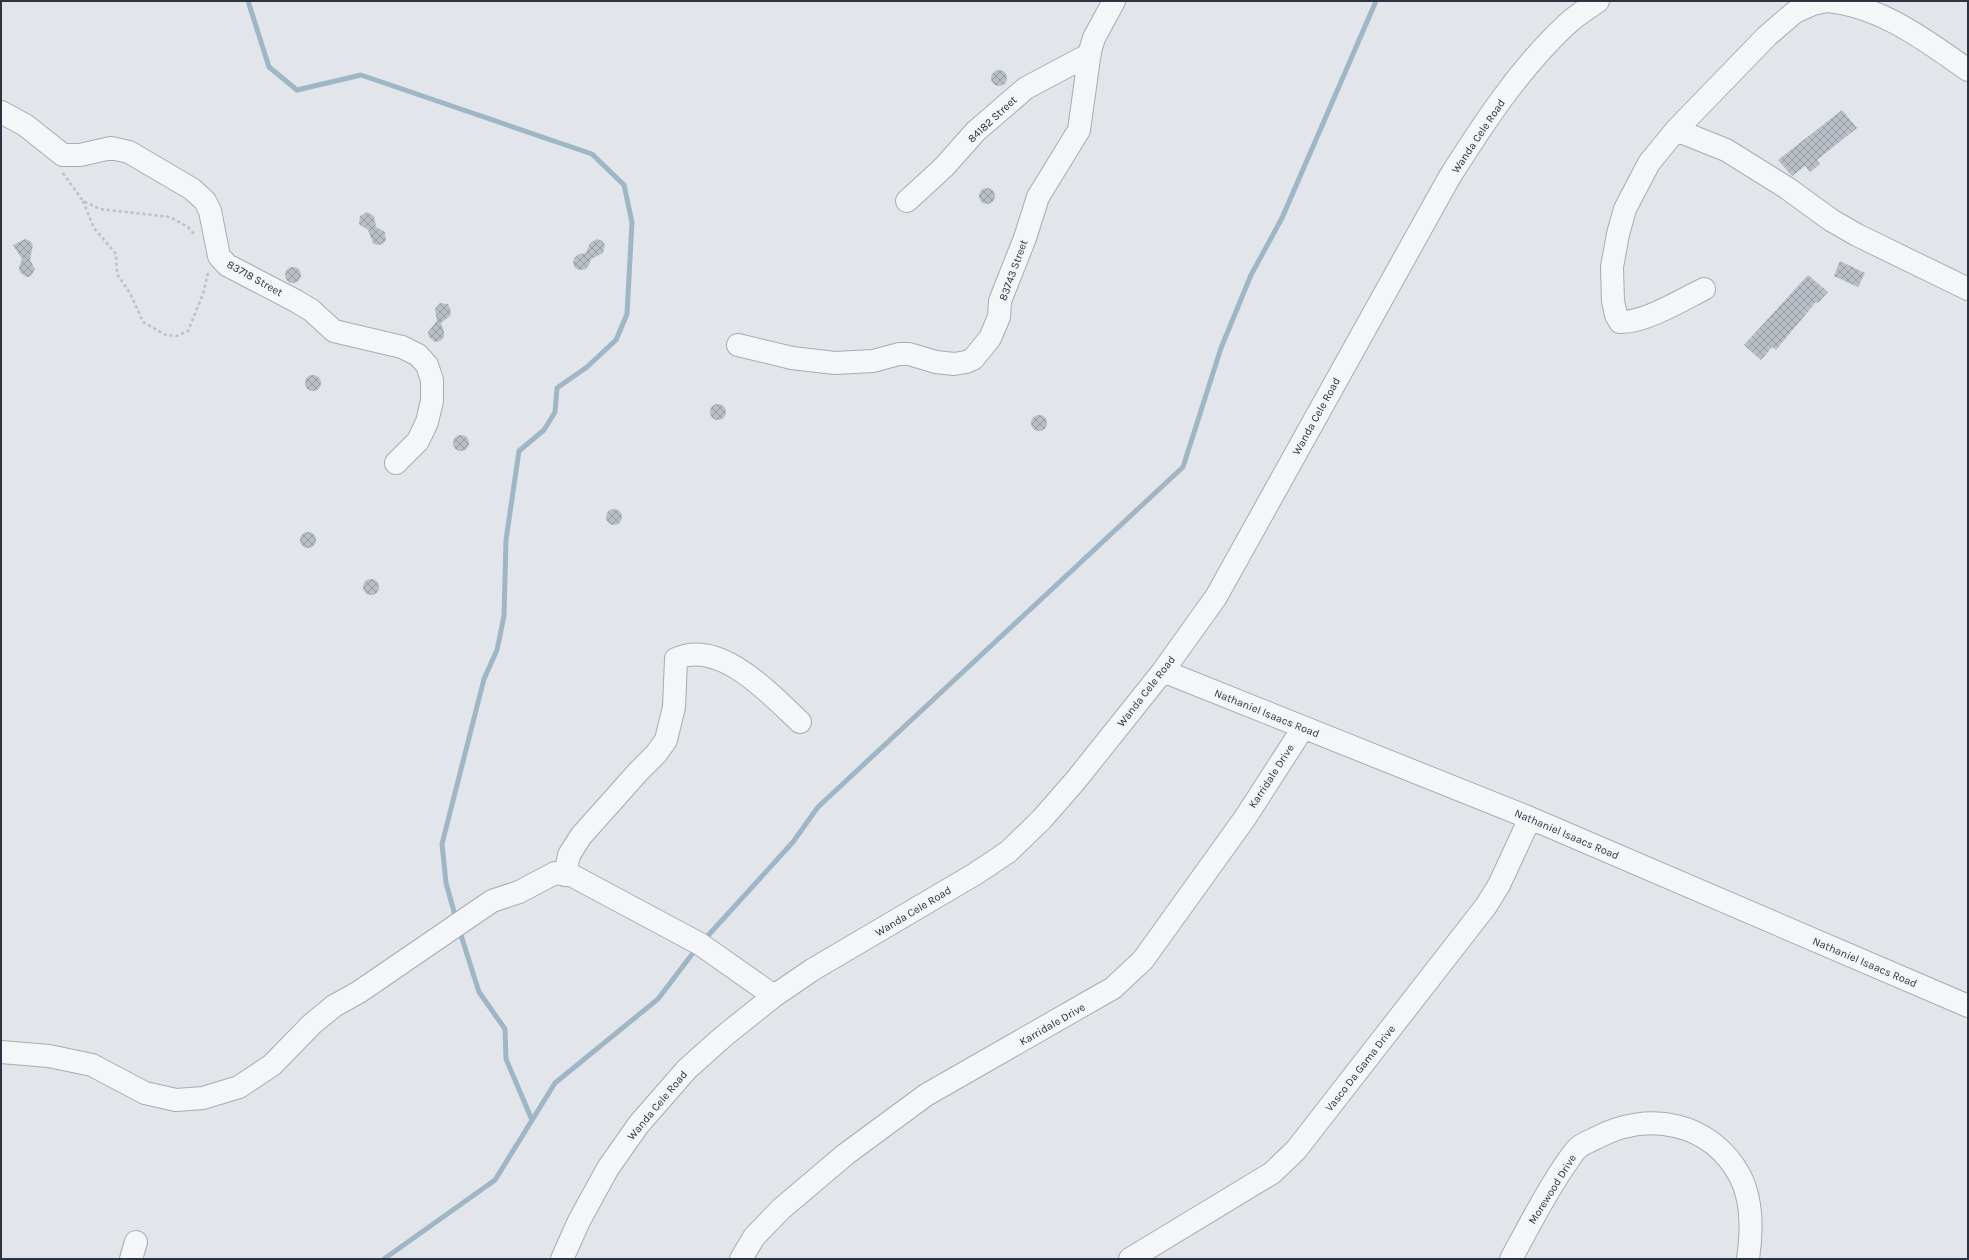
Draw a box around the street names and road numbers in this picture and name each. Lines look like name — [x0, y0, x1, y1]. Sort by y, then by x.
street label: 84182 Street — [965, 93, 1020, 145]
street label: Wanda Cele Road — [1449, 97, 1508, 176]
street label: 83743 Street — [996, 238, 1031, 302]
street label: 83718 Street — [225, 258, 285, 299]
street label: Wanda Cele Road — [1290, 375, 1343, 457]
street label: Wanda Cele Road — [1115, 653, 1178, 729]
street label: Nathaniel Isaacs Road — [1212, 686, 1321, 740]
street label: Karridale Drive — [1246, 742, 1297, 811]
street label: Nathaniel Isaacs Road — [1513, 807, 1621, 862]
street label: Wanda Cele Road — [873, 884, 954, 939]
street label: Nathaniel Isaacs Road — [1811, 935, 1919, 990]
street label: Karridale Drive — [1017, 1000, 1088, 1048]
street label: Vasco Da Gama Drive — [1323, 1022, 1398, 1114]
street label: Wanda Cele Road — [625, 1068, 690, 1143]
street label: Morewood Drive — [1526, 1152, 1579, 1227]

